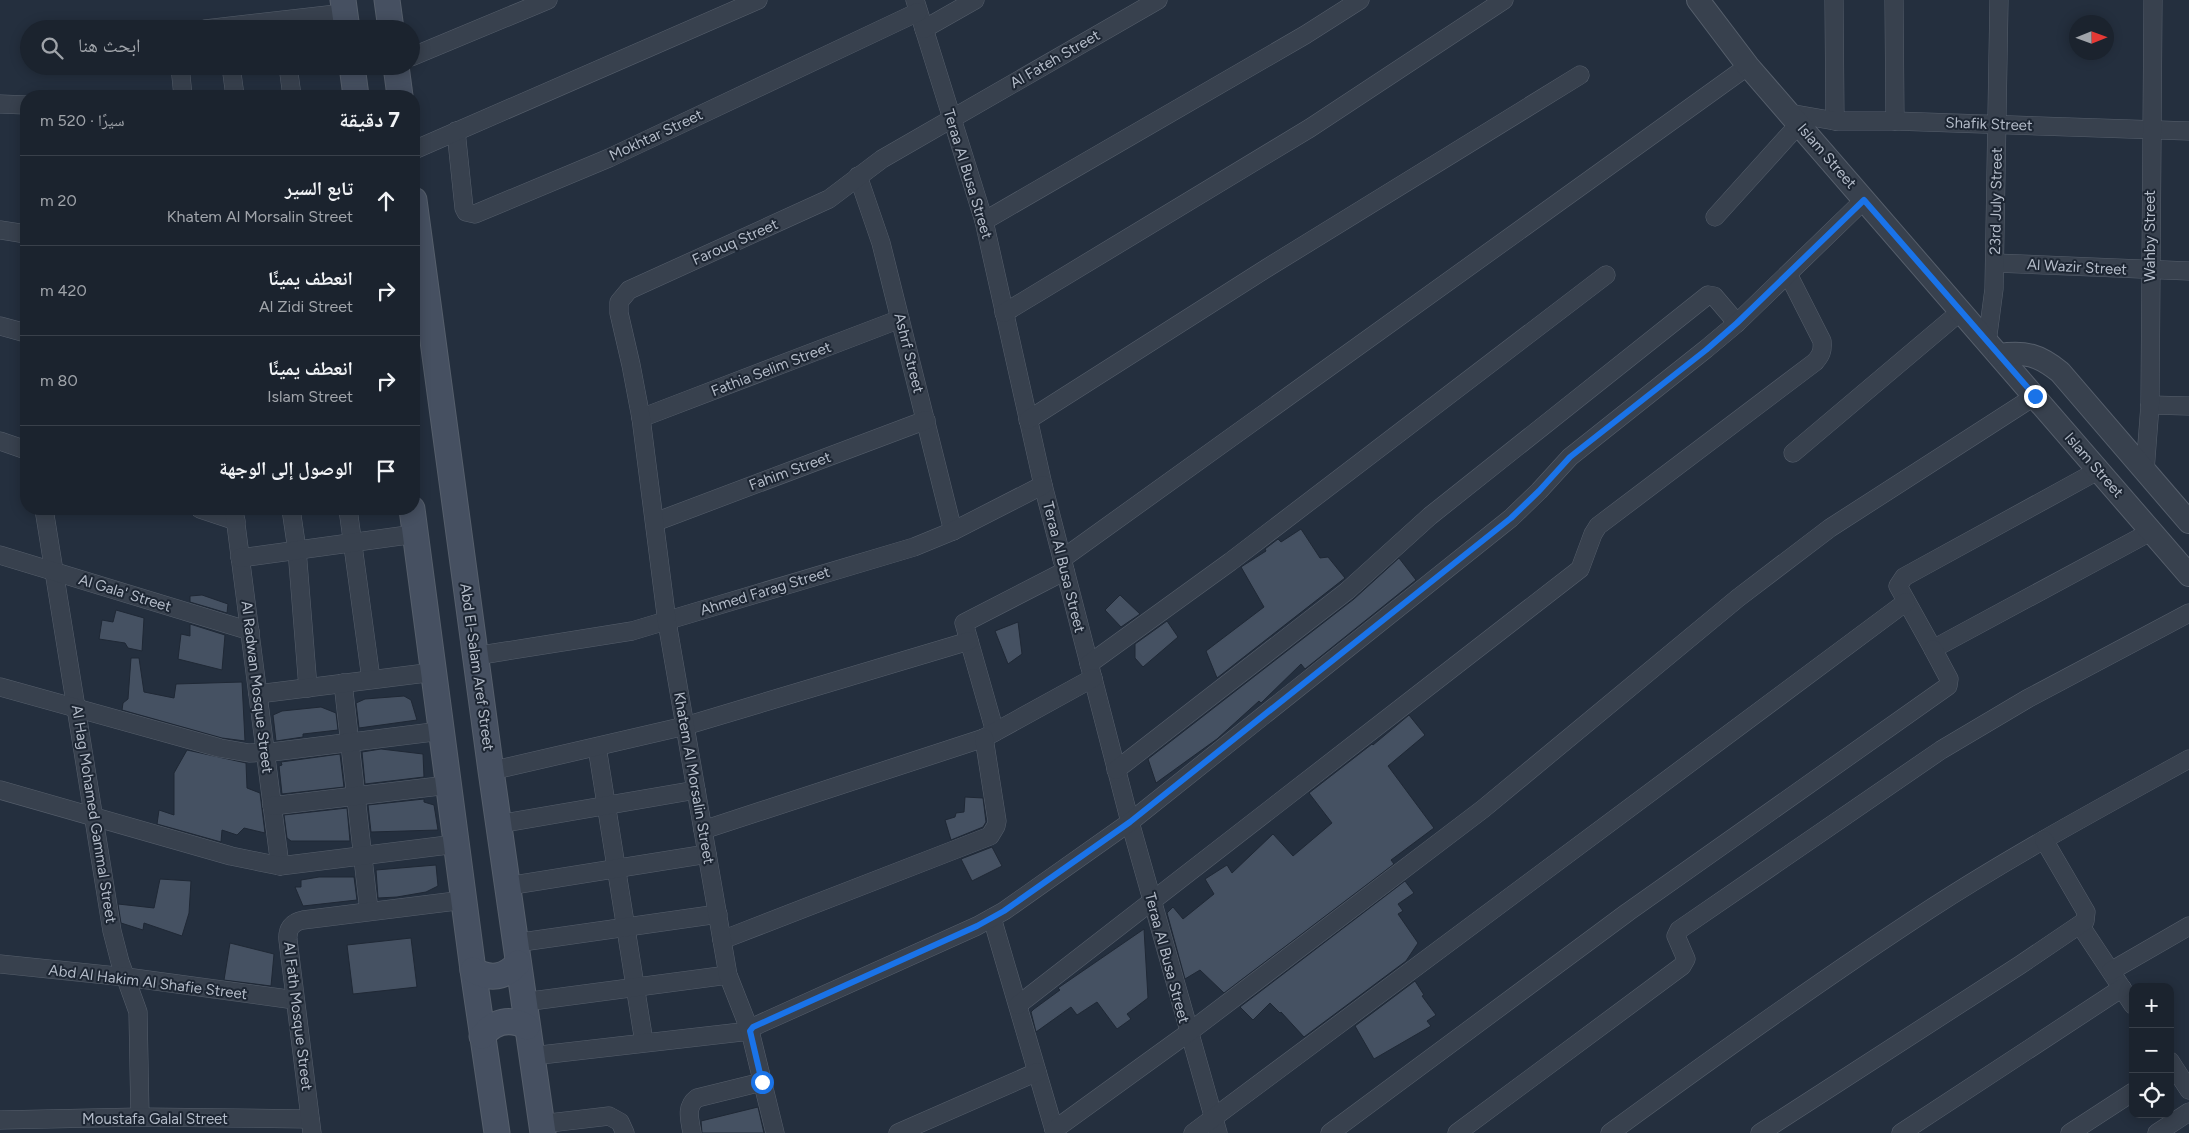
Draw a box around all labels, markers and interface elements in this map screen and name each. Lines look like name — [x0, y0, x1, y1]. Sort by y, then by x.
north arrow — [2069, 15, 2114, 60]
search box — [20, 20, 420, 75]
street label: Al Fateh Street — [1007, 26, 1103, 92]
icon: search — [38, 34, 66, 62]
text: ابحث هنا — [78, 34, 141, 57]
street label: Mokhtar Street — [606, 105, 706, 165]
text: 7 دقيقة — [339, 107, 400, 132]
street label: Teraa Al Busa Street — [940, 107, 996, 241]
text: سيرًا · 520 m — [40, 111, 125, 130]
street label: Shafik Street — [1945, 113, 2033, 135]
street label: Islam Street — [1794, 120, 1860, 193]
street label: 23rd July Street — [1986, 147, 2006, 255]
text: تابع السير — [285, 177, 353, 200]
icon: ahead — [372, 187, 400, 215]
street label: Wahby Street — [2141, 190, 2159, 282]
text: 20 m — [40, 191, 77, 210]
text: Khatem Al Morsalin Street — [167, 207, 353, 226]
street label: Farouq Street — [689, 215, 781, 269]
street label: Al Wazir Street — [2026, 255, 2128, 279]
text: انعطف يمينًا — [268, 267, 353, 290]
icon: right — [372, 277, 400, 305]
text: 420 m — [40, 281, 87, 300]
text: Al Zidi Street — [259, 297, 353, 316]
street label: Ashrf Street — [890, 311, 928, 395]
street label: Fathia Selim Street — [708, 338, 834, 400]
text: انعطف يمينًا — [268, 357, 353, 380]
icon: right — [372, 367, 400, 395]
text: 80 m — [40, 371, 78, 390]
route end — [2024, 385, 2047, 408]
text: Islam Street — [267, 387, 353, 406]
street label: Islam Street — [2061, 429, 2127, 502]
street label: Fahim Street — [747, 448, 834, 494]
text: الوصول إلى الوجهة — [219, 457, 353, 480]
icon: arrive — [372, 457, 400, 485]
street label: Teraa Al Busa Street — [1039, 499, 1089, 635]
street label: Ahmed Farag Street — [698, 563, 832, 619]
street label: Al Gala' Street — [77, 570, 174, 616]
street label: Abd El-Salam Aref Street — [456, 582, 498, 752]
street label: Al Radwan Mosque Street — [237, 600, 277, 775]
street label: Khatem Al Morsalin Street — [670, 690, 718, 866]
street label: Al Hag Mohamed Gammal Street — [68, 704, 120, 925]
street label: Teraa Al Busa Street — [1141, 891, 1193, 1026]
street label: Al Fath Mosque Street — [280, 940, 316, 1092]
street label: Abd Al Hakim Al Shafie Street — [48, 961, 249, 1003]
map controls — [2129, 983, 2174, 1118]
button: + — [2129, 983, 2174, 1028]
button: − — [2129, 1028, 2174, 1073]
route start — [751, 1071, 774, 1094]
button: locate — [2129, 1073, 2174, 1118]
street label: Moustafa Galal Street — [82, 1110, 228, 1128]

